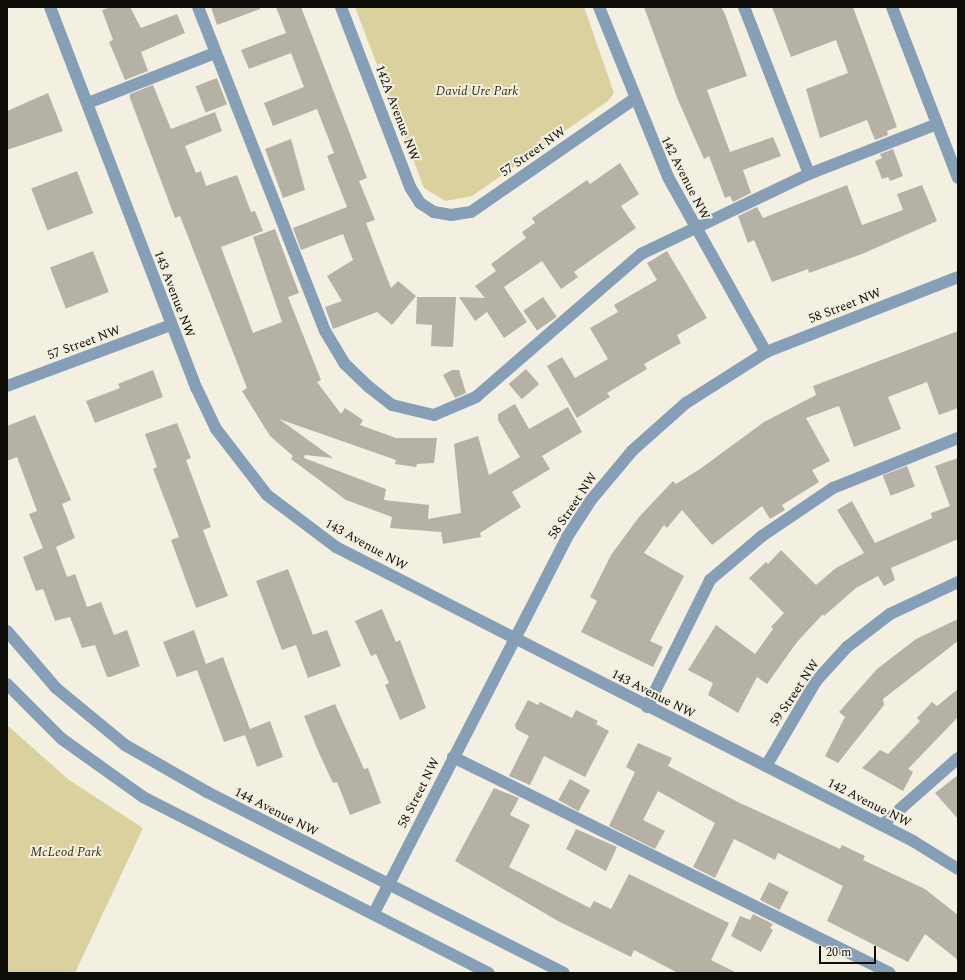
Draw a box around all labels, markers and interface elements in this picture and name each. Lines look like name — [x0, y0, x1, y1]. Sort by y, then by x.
street label: 142A Avenue NW — [371, 63, 423, 163]
park label: David Ure Park — [436, 83, 518, 99]
street label: 57 Street NW — [497, 124, 569, 180]
street label: 142 Avenue NW — [657, 134, 713, 222]
street label: 143 Avenue NW — [150, 248, 198, 340]
street label: 58 Street NW — [806, 285, 884, 327]
street label: 57 Street NW — [45, 323, 123, 363]
street label: 58 Street NW — [545, 470, 601, 542]
street label: 143 Avenue NW — [322, 516, 410, 574]
street label: 59 Street NW — [767, 657, 823, 729]
street label: 143 Avenue NW — [609, 666, 697, 722]
street label: 58 Street NW — [395, 755, 443, 831]
street label: 142 Avenue NW — [825, 775, 913, 831]
street label: 144 Avenue NW — [232, 784, 320, 840]
park label: McLeod Park — [30, 844, 102, 860]
scale bar — [821, 938, 878, 964]
text: 20 m — [826, 943, 851, 962]

